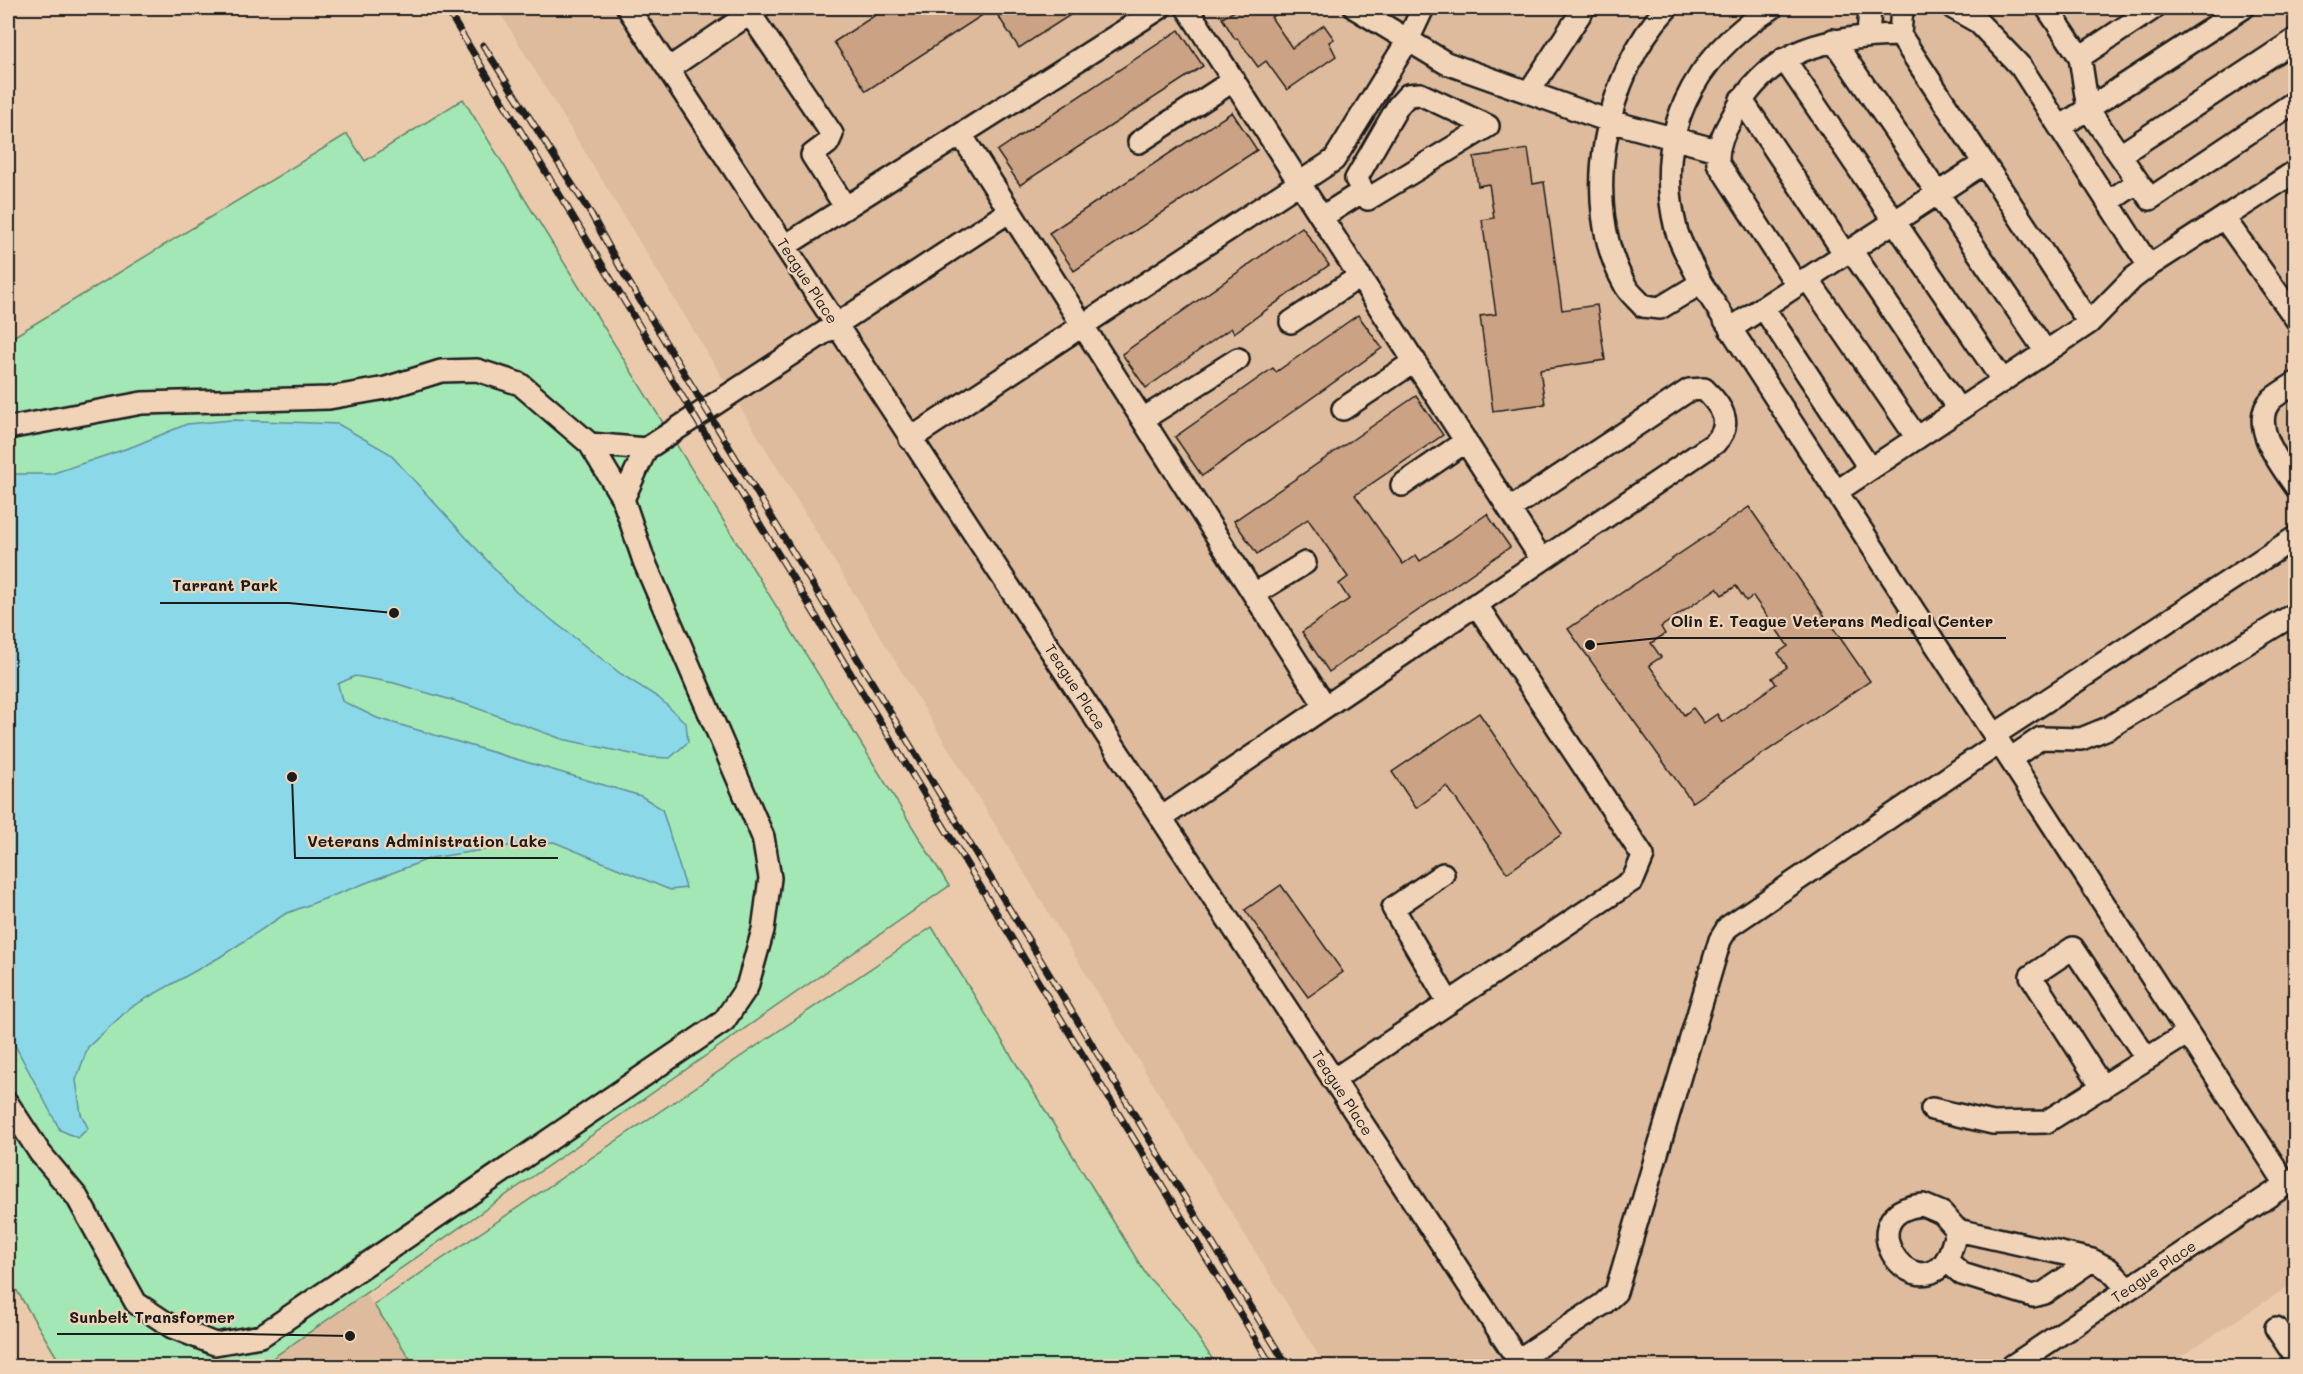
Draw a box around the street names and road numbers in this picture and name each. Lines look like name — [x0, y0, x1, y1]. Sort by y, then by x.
street label: Teague Place — [773, 234, 843, 327]
street label: Teague Place — [1041, 640, 1111, 733]
street label: Teague Place — [1308, 1046, 1378, 1139]
street label: Teague Place — [2107, 1235, 2200, 1307]

